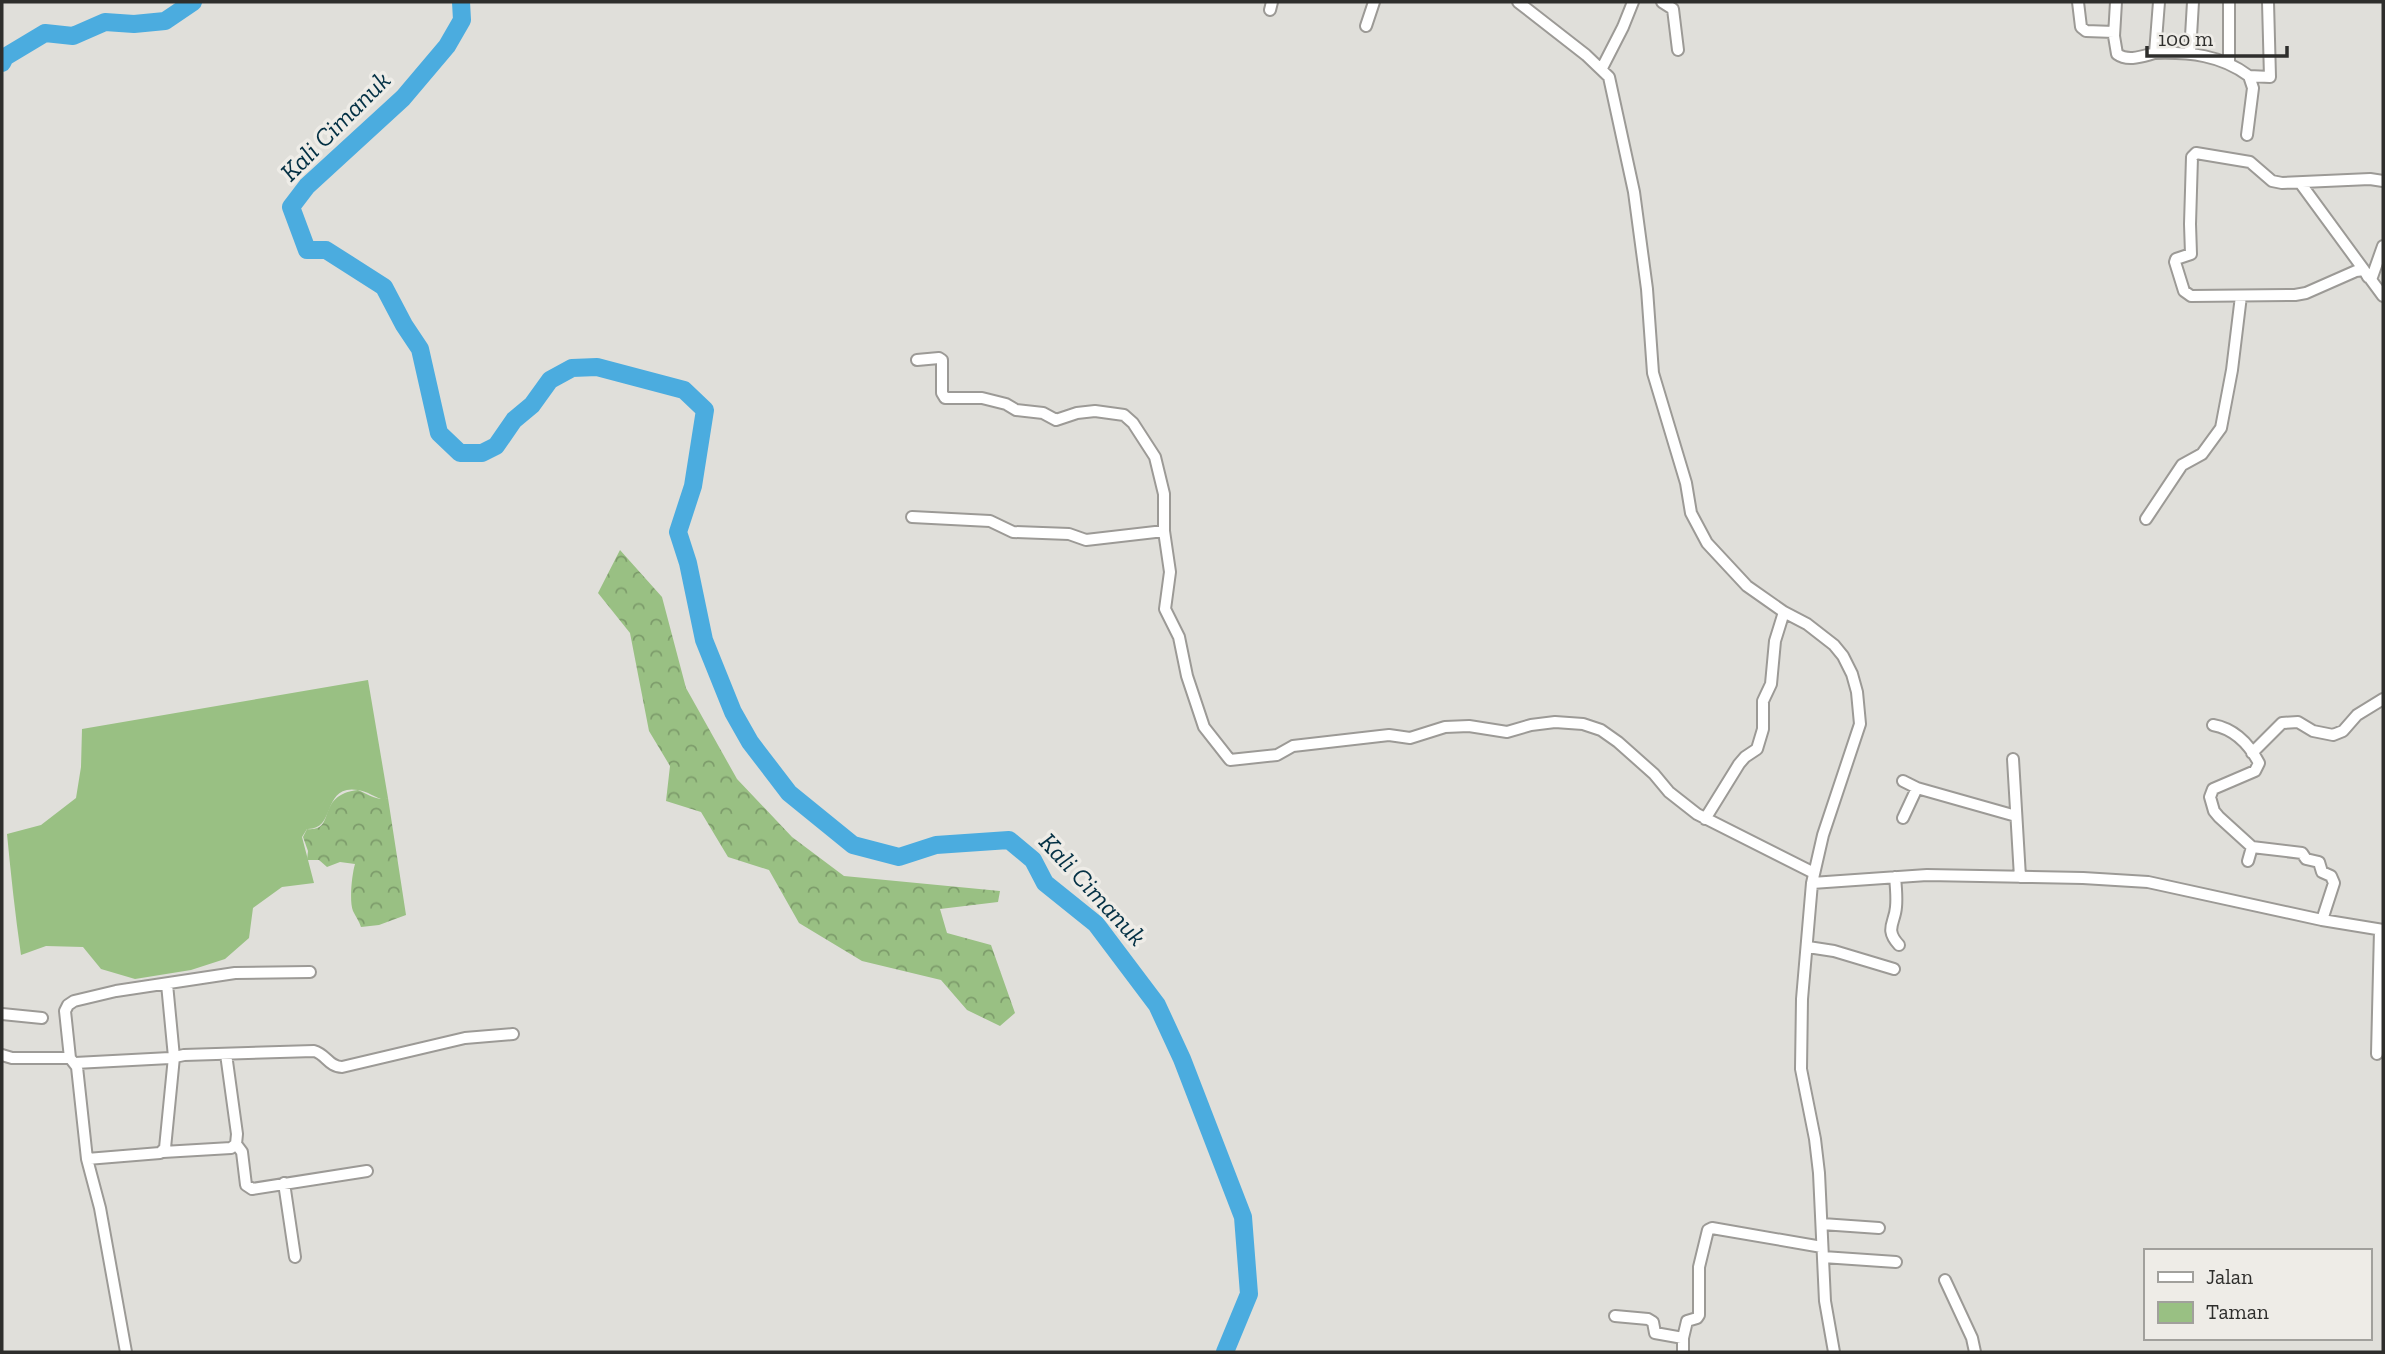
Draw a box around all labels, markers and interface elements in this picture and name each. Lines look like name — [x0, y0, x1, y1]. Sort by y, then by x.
scale bar — [2147, 14, 2287, 58]
text: 100 m — [2158, 26, 2213, 51]
water label: Kali Cimanuk — [273, 64, 397, 188]
water label: Kali Cimanuk — [1033, 826, 1153, 952]
legend — [2144, 1249, 2371, 1340]
text: Jalan — [2206, 1264, 2253, 1289]
text: Taman — [2206, 1299, 2269, 1324]

